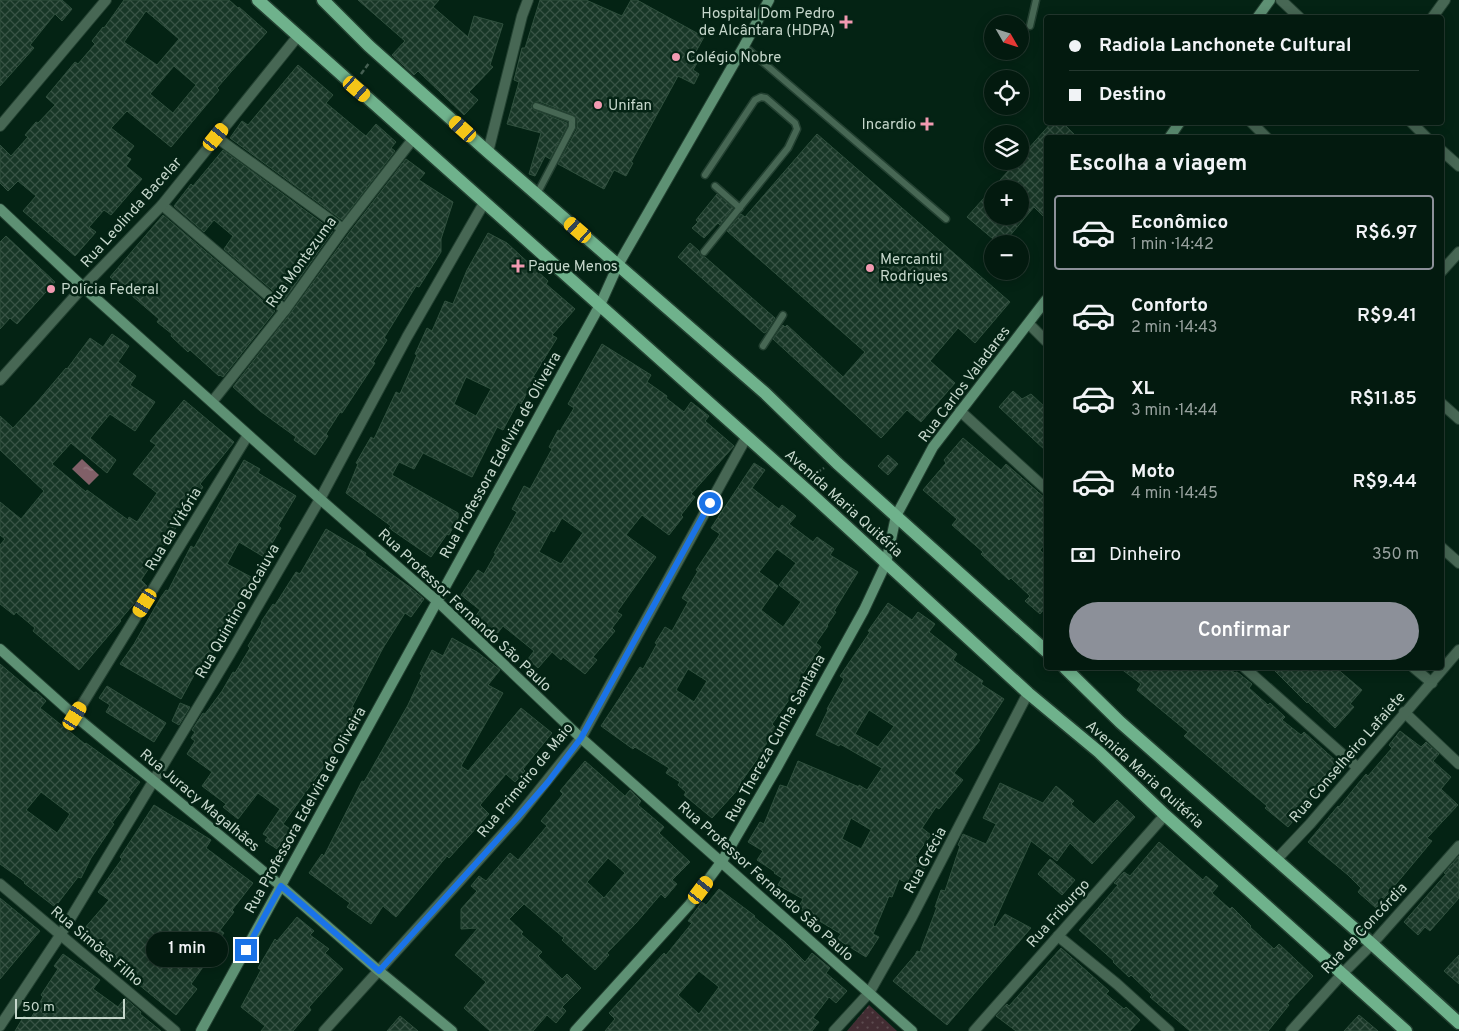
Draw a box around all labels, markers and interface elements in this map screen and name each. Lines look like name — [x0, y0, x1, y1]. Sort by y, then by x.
place label: Hospital Dom Pedro de Alcântara (HDPA) — [699, 5, 835, 41]
marker: Hospital Dom Pedro de Alcântara (HDPA) — [839, 15, 853, 29]
north arrow — [984, 15, 1029, 60]
map controls — [984, 15, 1029, 280]
text: Radiola Lanchonete Cultural — [1099, 34, 1351, 58]
place label: Colégio Nobre — [686, 49, 781, 68]
marker: Colégio Nobre — [670, 51, 682, 63]
button: locate — [984, 70, 1029, 115]
car — [340, 73, 373, 105]
text: Destino — [1099, 83, 1166, 107]
place label: Unifan — [608, 97, 652, 116]
marker: Unifan — [592, 99, 604, 111]
car — [446, 113, 479, 145]
place label: Incardio — [862, 116, 916, 135]
marker: Incardio — [920, 117, 934, 131]
car — [200, 121, 231, 153]
button: layers — [984, 125, 1029, 170]
text: Escolha a viagem — [1069, 151, 1247, 178]
street label: Rua Leolinda Bacelar — [77, 154, 187, 272]
button: + — [984, 180, 1029, 225]
icon: car — [1071, 210, 1116, 255]
text: Econômico — [1131, 211, 1228, 235]
street label: Rua Montezuma — [263, 213, 342, 312]
car — [561, 214, 594, 246]
text: R$6.97 — [1355, 221, 1417, 245]
button: − — [984, 235, 1029, 280]
text: 1 min · 14:42 — [1131, 235, 1214, 255]
place label: Mercantil Rodrigues — [880, 251, 948, 287]
place label: Pague Menos — [528, 258, 618, 277]
marker: Pague Menos — [512, 260, 524, 272]
marker: Mercantil Rodrigues — [864, 262, 876, 274]
place label: Polícia Federal — [61, 281, 159, 300]
marker: Polícia Federal — [45, 283, 57, 295]
icon: car — [1071, 293, 1116, 338]
text: Conforto — [1131, 294, 1208, 318]
text: R$9.41 — [1357, 304, 1417, 328]
text: 2 min · 14:43 — [1131, 318, 1217, 338]
street label: Rua Carlos Valadares — [915, 323, 1015, 447]
street label: Rua Professora Edelvira de Oliveira — [436, 349, 566, 562]
icon: car — [1071, 376, 1116, 421]
text: XL — [1131, 377, 1154, 401]
text: R$11.85 — [1350, 387, 1417, 411]
text: 3 min · 14:44 — [1131, 401, 1218, 421]
street label: Avenida Maria Quitéria — [780, 446, 906, 562]
icon: car — [1071, 459, 1116, 504]
text: Moto — [1131, 460, 1175, 484]
text: R$9.44 — [1352, 470, 1417, 494]
text: 4 min · 14:45 — [1131, 484, 1218, 504]
street label: Rua da Vitória — [142, 485, 207, 575]
route start — [699, 492, 721, 514]
street label: Rua Professor Fernando São Paulo — [373, 526, 555, 697]
street label: Rua Quintino Bocaiuva — [192, 541, 285, 682]
icon: cash — [1069, 541, 1097, 569]
text: Dinheiro — [1109, 543, 1181, 567]
text: 350 m — [1372, 545, 1419, 565]
car — [130, 586, 159, 620]
button: Confirmar — [1069, 602, 1419, 660]
street label: Rua Thereza Cunha Santana — [722, 651, 830, 826]
street label: Rua Conselheiro Lafaiete — [1286, 689, 1410, 827]
car — [60, 699, 89, 733]
street label: Rua Professora Edelvira de Oliveira — [241, 704, 371, 917]
street label: Avenida Maria Quitéria — [1081, 717, 1207, 833]
street label: Rua Primeiro de Maio — [474, 720, 578, 842]
street label: Rua Juracy Magalhães — [135, 745, 263, 857]
street label: Rua Professor Fernando São Paulo — [673, 798, 857, 966]
street label: Rua Grécia — [901, 824, 952, 897]
car — [685, 874, 716, 906]
street label: Rua Friburgo — [1023, 876, 1095, 952]
street label: Rua da Concórdia — [1318, 879, 1412, 979]
street label: Rua Simões Filho — [46, 903, 146, 991]
callout: 1 min — [146, 932, 228, 968]
text: 1 min — [168, 939, 206, 959]
route end — [235, 939, 257, 961]
scale bar — [15, 996, 125, 1019]
text: 50 m — [22, 999, 55, 1016]

